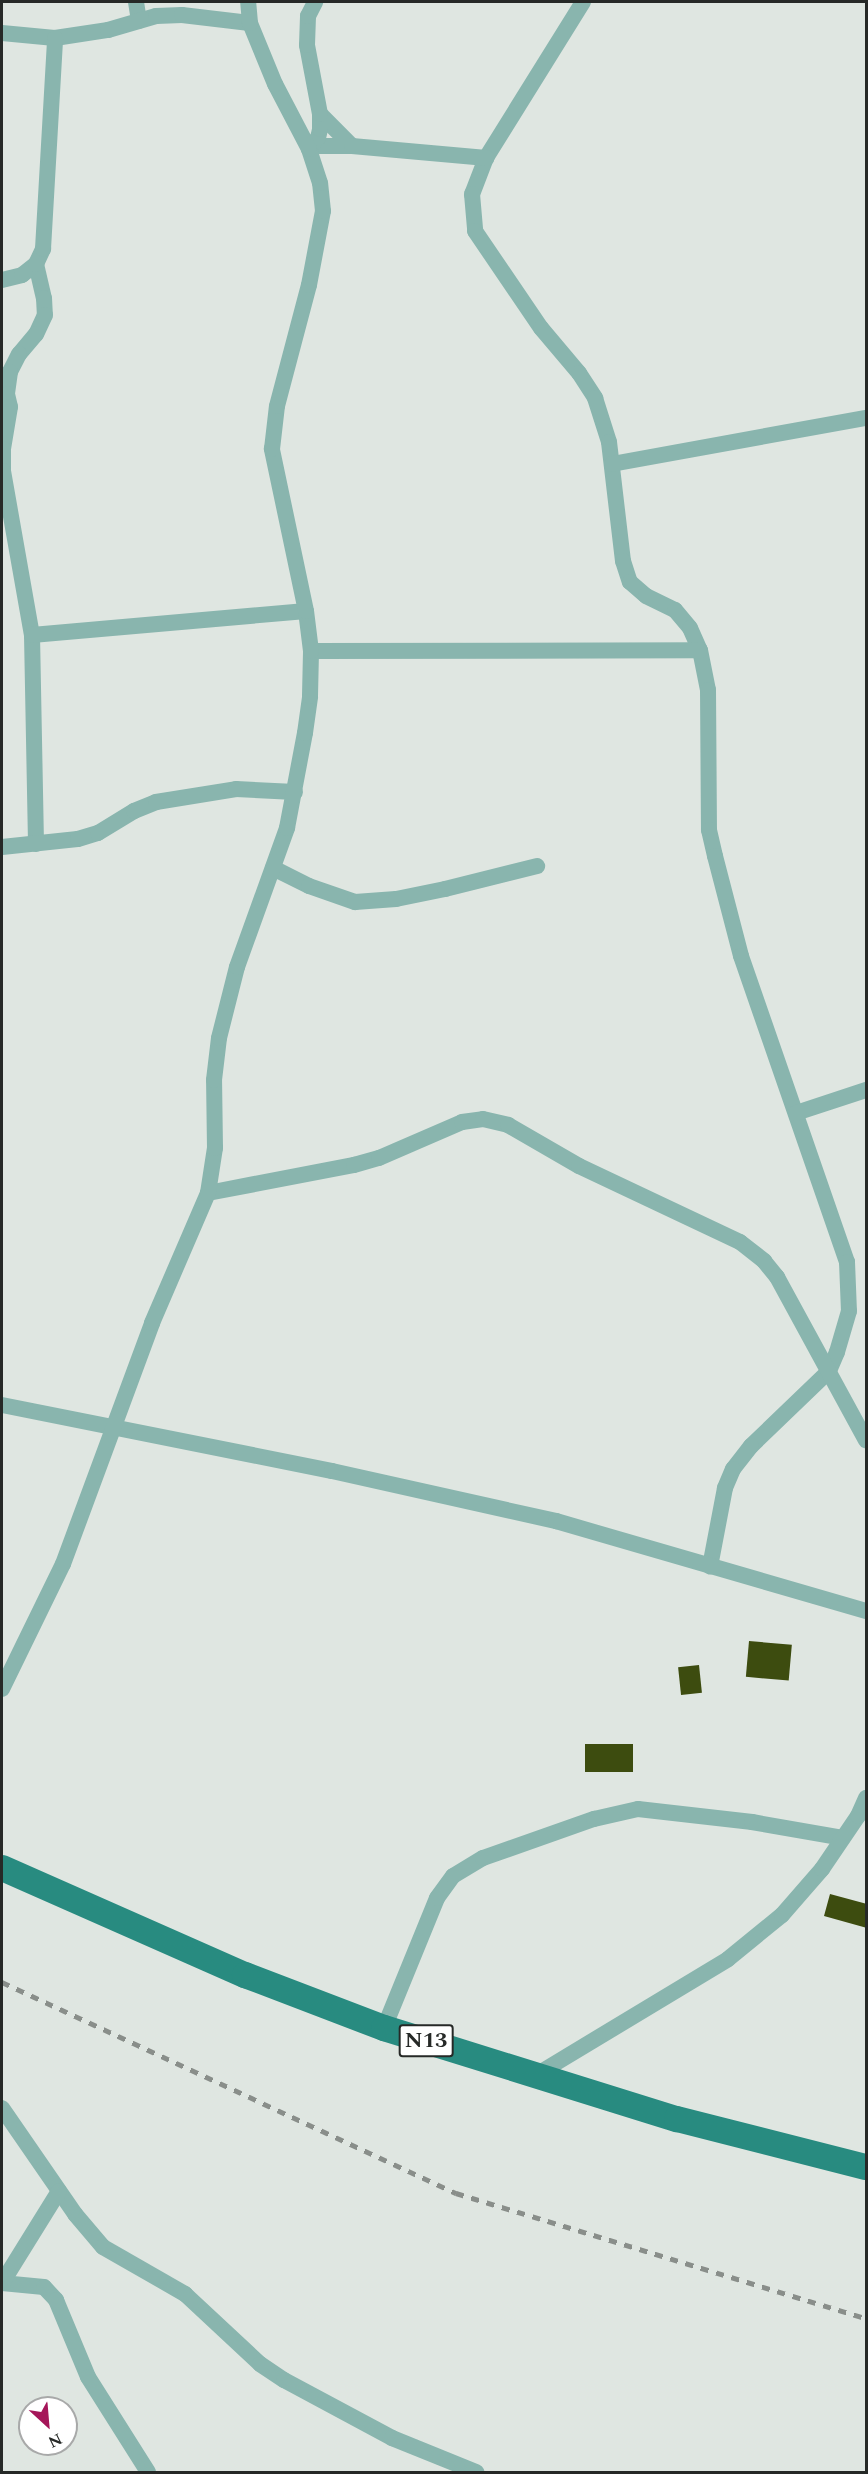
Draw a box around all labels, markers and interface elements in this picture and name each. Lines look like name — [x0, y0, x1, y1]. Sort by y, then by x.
road number: N13 — [398, 2022, 454, 2060]
north arrow — [18, 2396, 78, 2456]
text: N — [44, 2427, 66, 2454]

